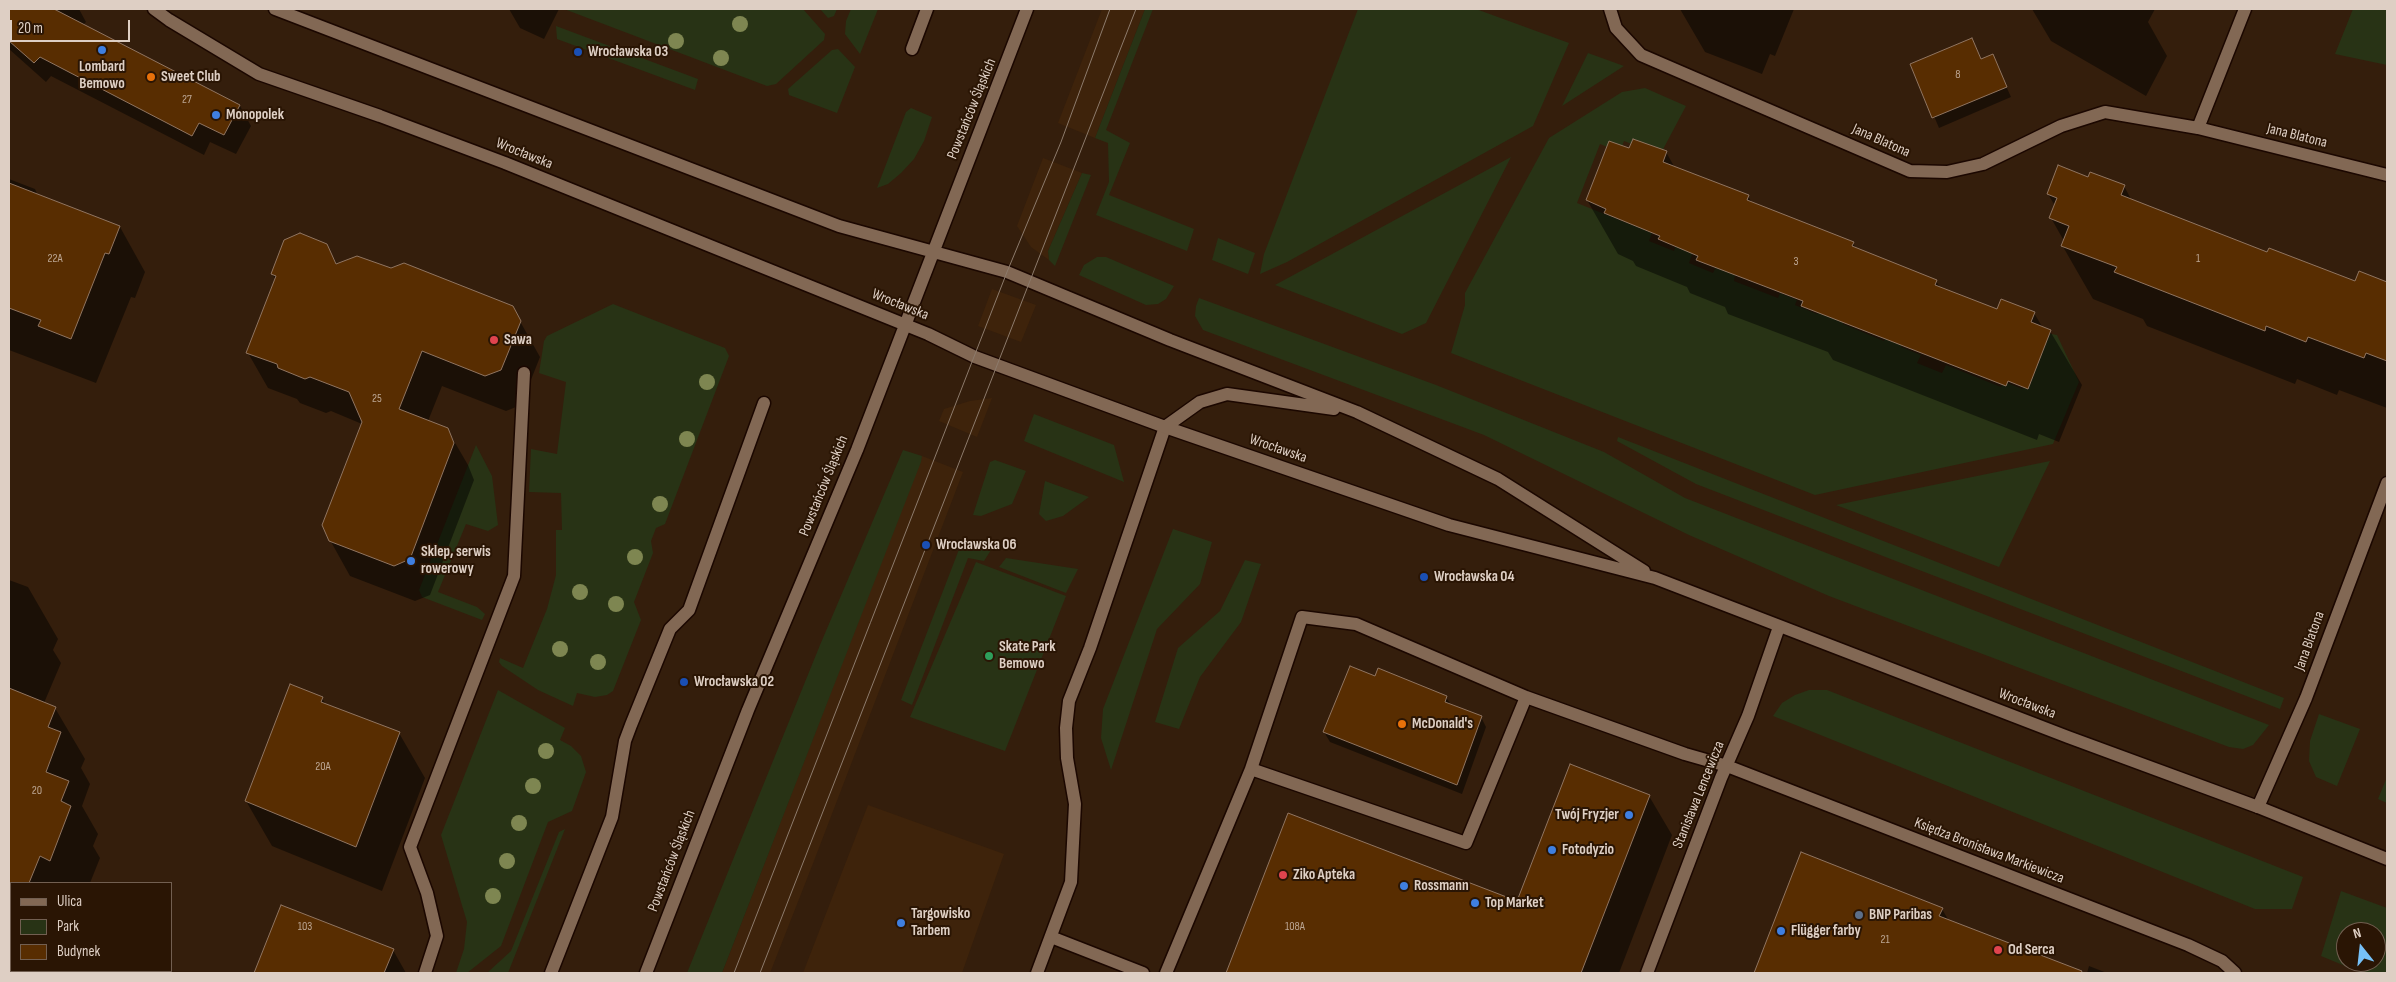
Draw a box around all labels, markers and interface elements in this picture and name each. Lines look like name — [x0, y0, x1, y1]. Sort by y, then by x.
scale bar — [12, 10, 132, 42]
text: 20 m — [18, 19, 43, 38]
place label: Wrocławska 03 — [588, 43, 668, 61]
marker: Lombard Bemowo — [96, 44, 108, 56]
marker: Wrocławska 03 — [572, 46, 584, 58]
street label: Powstańców Śląskich — [944, 56, 1000, 162]
place label: Lombard Bemowo — [79, 58, 125, 93]
place label: Sweet Club — [161, 68, 221, 86]
house number: 8 — [1955, 68, 1961, 82]
marker: Sweet Club — [145, 71, 157, 83]
house number: 27 — [182, 93, 192, 107]
place label: Monopolek — [226, 106, 284, 124]
marker: Monopolek — [210, 109, 222, 121]
street label: Jana Blatona — [1849, 120, 1913, 162]
street label: Jana Blatona — [2265, 120, 2329, 152]
street label: Wrocławska — [493, 134, 555, 174]
house number: 22A — [47, 252, 63, 266]
house number: 1 — [2196, 252, 2200, 266]
house number: 3 — [1793, 255, 1799, 269]
street label: Wrocławska — [869, 285, 931, 325]
place label: Sawa — [504, 331, 532, 349]
marker: Sawa — [488, 334, 500, 346]
house number: 25 — [372, 392, 382, 406]
street label: Wrocławska — [1247, 431, 1309, 467]
street label: Powstańców Śląskich — [796, 433, 852, 539]
place label: Wrocławska 06 — [936, 536, 1016, 554]
marker: Wrocławska 06 — [920, 539, 932, 551]
place label: Sklep, serwis rowerowy — [421, 543, 491, 578]
marker: Sklep, serwis rowerowy — [405, 555, 417, 567]
place label: Wrocławska 04 — [1434, 568, 1514, 586]
marker: Wrocławska 04 — [1418, 571, 1430, 583]
street label: Jana Blatona — [2291, 609, 2329, 673]
place label: Skate Park Bemowo — [999, 638, 1056, 673]
marker: Skate Park Bemowo — [983, 650, 995, 662]
place label: Wrocławska 02 — [694, 673, 774, 691]
marker: Wrocławska 02 — [678, 676, 690, 688]
street label: Wrocławska — [1996, 685, 2058, 723]
place label: McDonald's — [1412, 715, 1473, 733]
marker: McDonald's — [1396, 718, 1408, 730]
street label: Stanisława Lencewicza — [1669, 739, 1729, 851]
house number: 20A — [315, 760, 331, 774]
house number: 20 — [32, 784, 42, 798]
place label: Twój Fryzjer — [1555, 806, 1619, 824]
street label: Powstańców Śląskich — [644, 808, 700, 914]
marker: Twój Fryzjer — [1623, 809, 1635, 821]
street label: Księdza Bronisława Markiewicza — [1912, 814, 2066, 888]
place label: Fotodyzio — [1562, 841, 1614, 859]
marker: Fotodyzio — [1546, 844, 1558, 856]
place label: Ziko Apteka — [1293, 866, 1355, 884]
marker: Ziko Apteka — [1277, 869, 1289, 881]
place label: Rossmann — [1414, 877, 1469, 895]
marker: Rossmann — [1398, 880, 1410, 892]
legend — [10, 882, 172, 972]
text: Ulica — [57, 892, 82, 911]
place label: Top Market — [1485, 894, 1544, 912]
marker: Top Market — [1469, 897, 1481, 909]
place label: Targowisko Tarbem — [911, 905, 970, 940]
place label: BNP Paribas — [1869, 906, 1932, 924]
marker: BNP Paribas — [1853, 909, 1865, 921]
text: Park — [57, 917, 79, 936]
marker: Targowisko Tarbem — [895, 917, 907, 929]
house number: 103 — [298, 920, 312, 934]
house number: 108A — [1285, 920, 1305, 934]
place label: Flügger farby — [1791, 922, 1861, 940]
north arrow — [2336, 922, 2386, 972]
text: N — [2351, 924, 2363, 942]
marker: Flügger farby — [1775, 925, 1787, 937]
house number: 21 — [1880, 933, 1890, 947]
place label: Od Serca — [2008, 941, 2055, 959]
text: Budynek — [57, 942, 100, 961]
marker: Od Serca — [1992, 944, 2004, 956]

